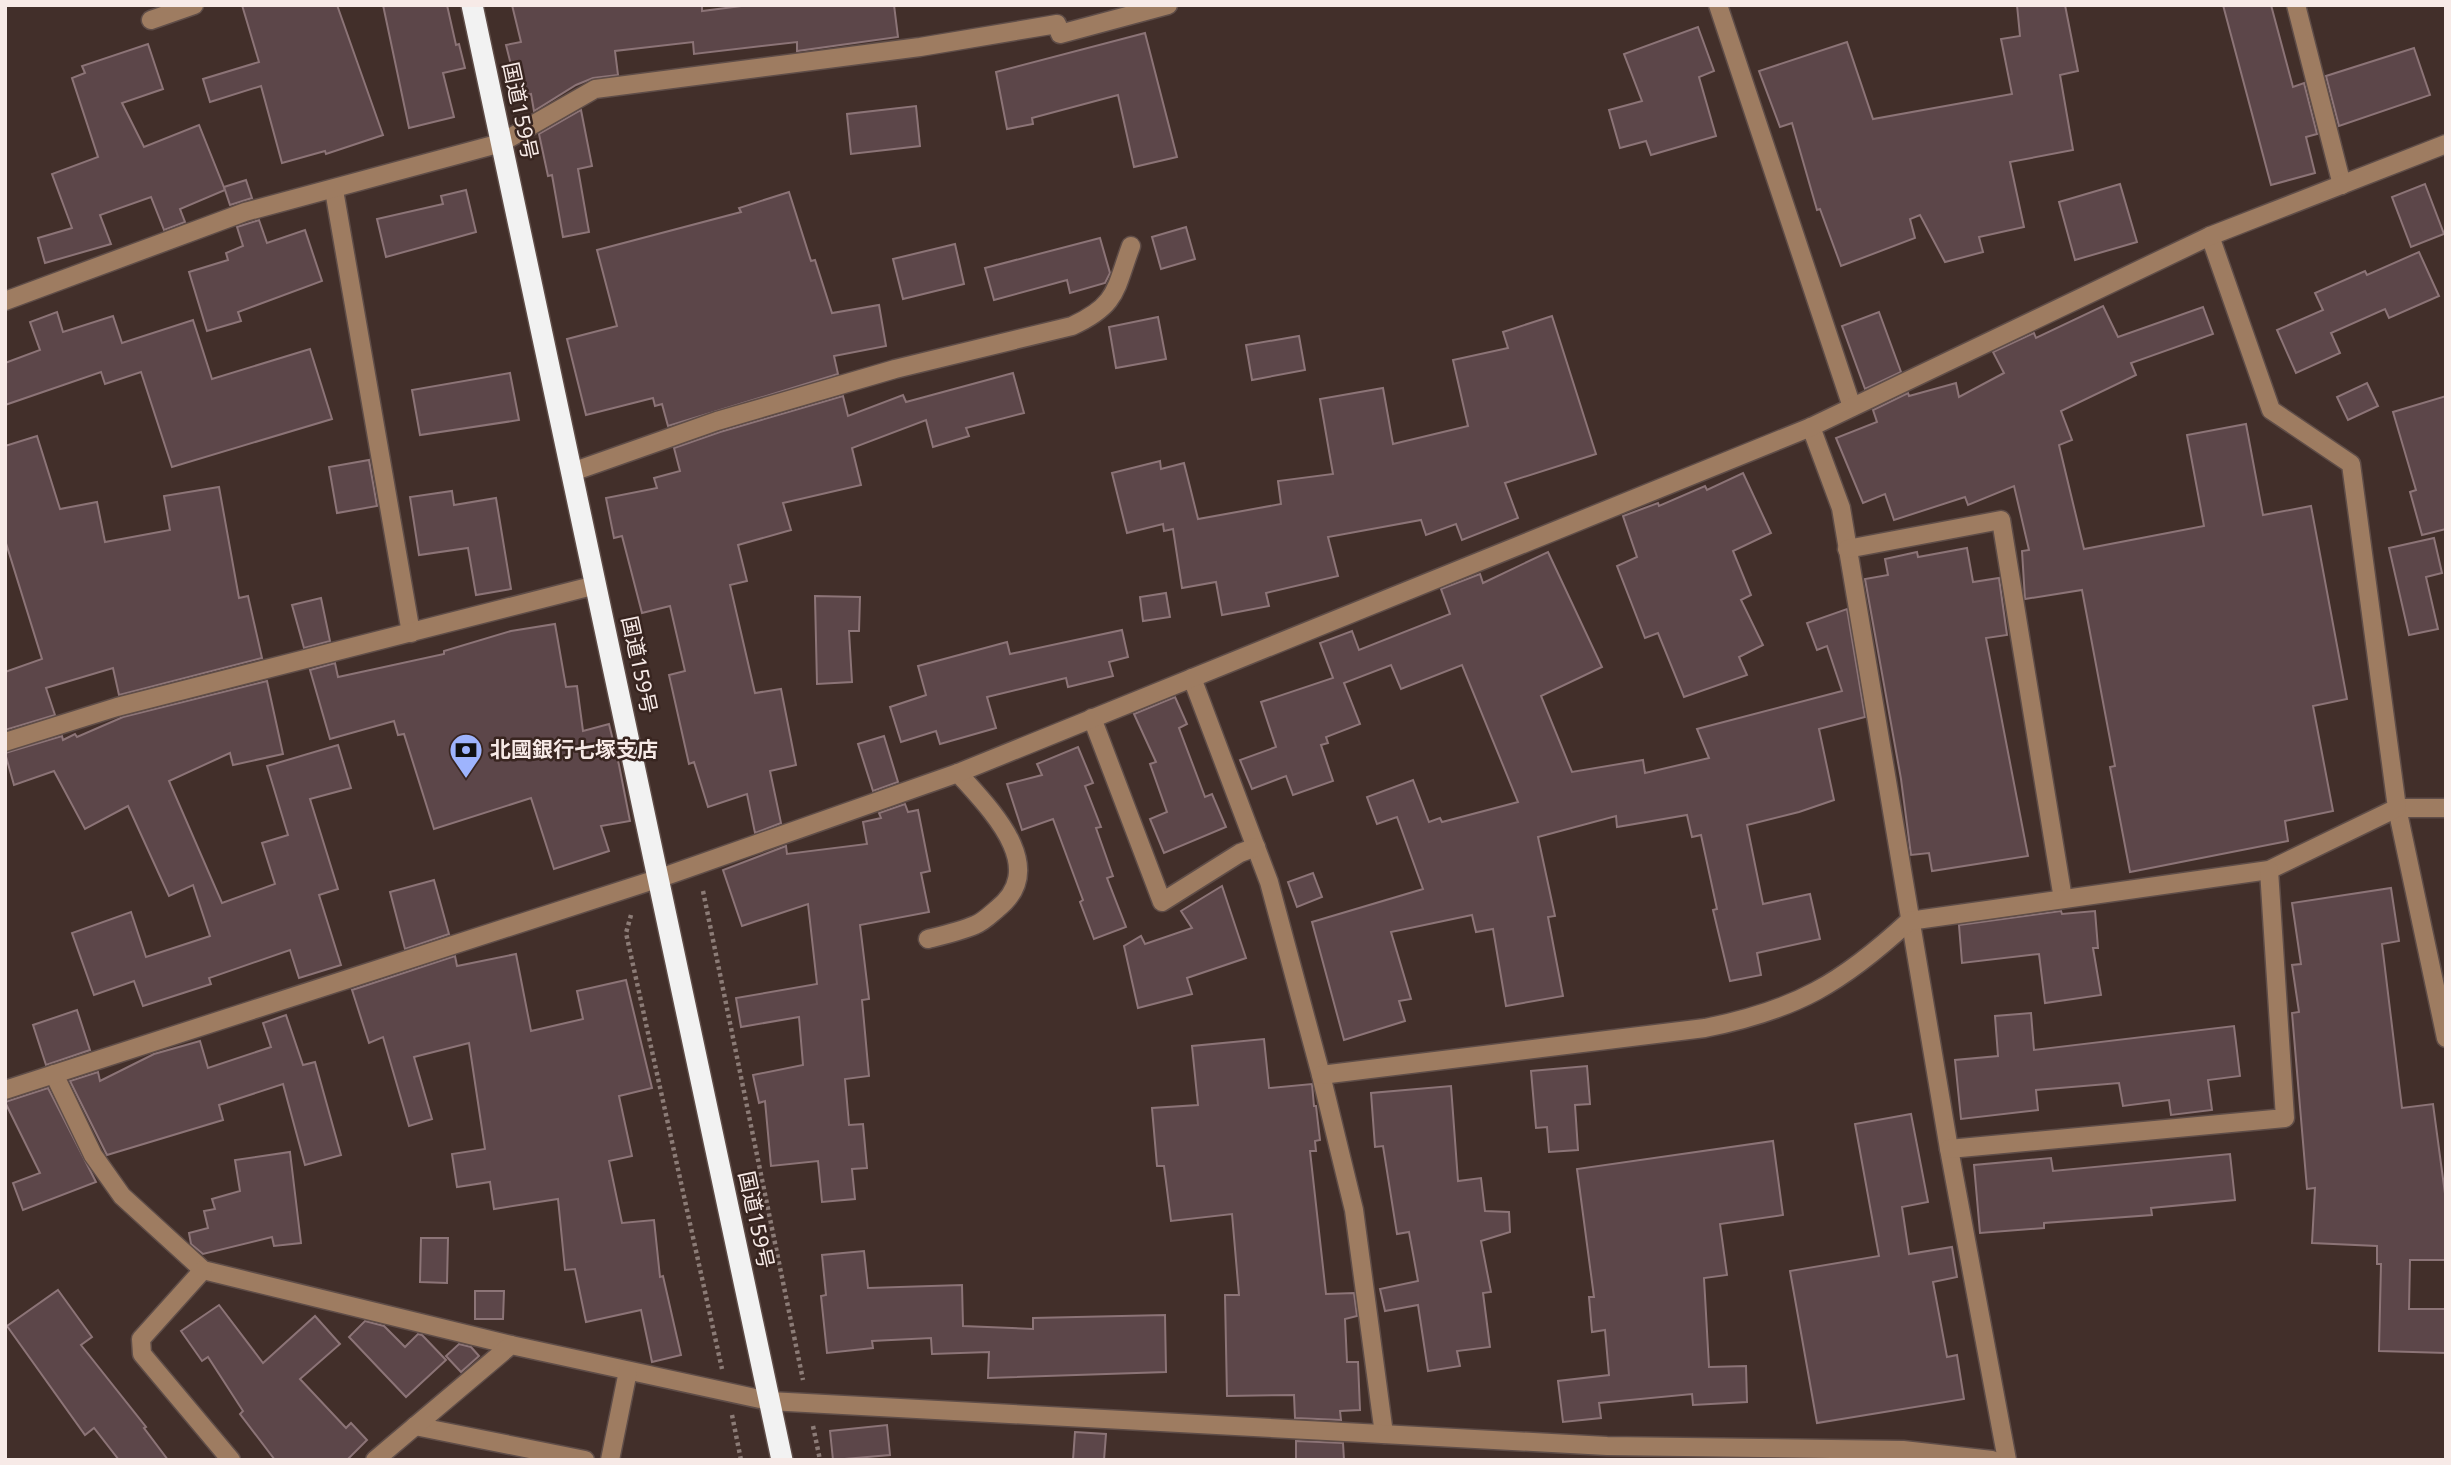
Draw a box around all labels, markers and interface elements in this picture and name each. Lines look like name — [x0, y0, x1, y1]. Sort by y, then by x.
street label: 国道159号 — [497, 59, 545, 162]
street label: 国道159号 — [616, 613, 664, 716]
bank icon: 北國銀行七塚支店 — [447, 731, 485, 780]
place label: 北國銀行七塚支店 — [490, 735, 658, 763]
street label: 国道159号 — [733, 1168, 781, 1271]

